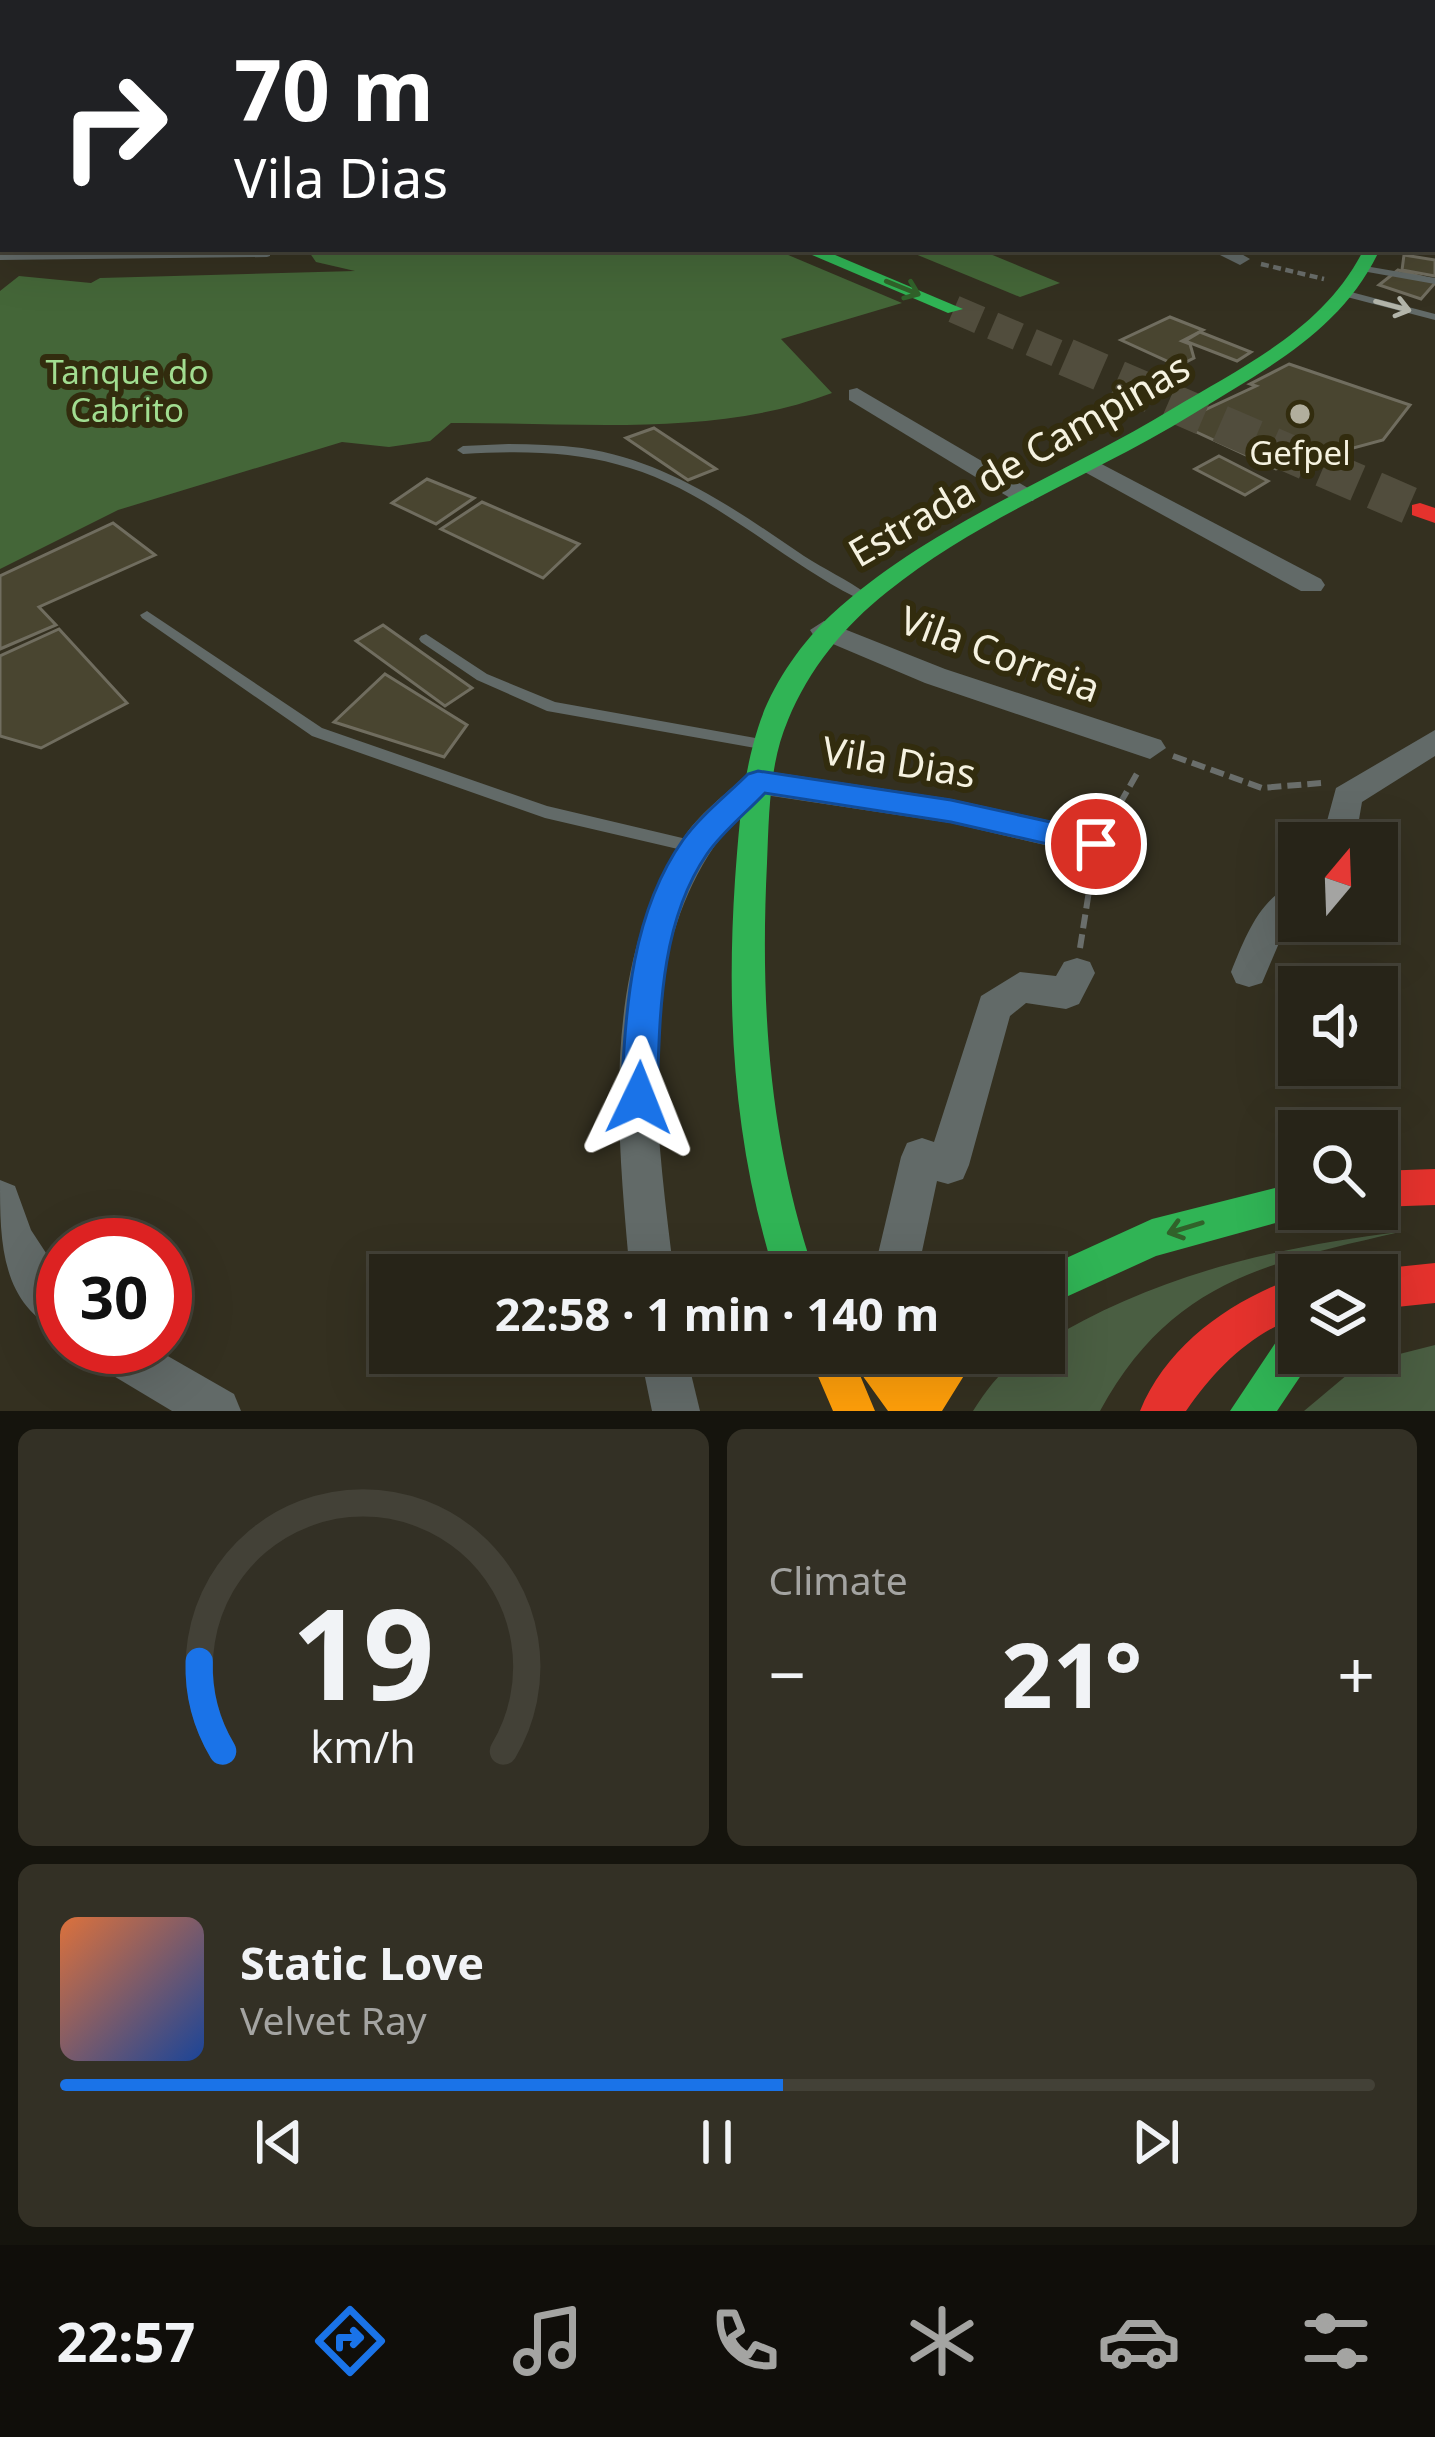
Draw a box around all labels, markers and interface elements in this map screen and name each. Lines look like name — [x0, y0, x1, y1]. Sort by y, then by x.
text: 70 m — [234, 31, 434, 146]
icon: right — [36, 48, 192, 204]
text: Vila Dias — [234, 140, 448, 214]
one-way arrow — [884, 279, 921, 300]
one-way arrow — [1373, 296, 1411, 318]
street label: Estrada de Campinas — [838, 339, 1198, 578]
park label: Tanque do Cabrito — [46, 349, 208, 432]
marker: Gefpel — [1287, 401, 1313, 427]
place label: Gefpel — [1249, 430, 1351, 475]
street label: Vila Correia — [893, 592, 1108, 713]
street label: Vila Dias — [819, 722, 980, 799]
pin — [1045, 793, 1147, 895]
icon: arrive — [1063, 811, 1129, 877]
north arrow — [1278, 822, 1398, 942]
map controls — [1278, 822, 1398, 1374]
button: sound — [1278, 966, 1398, 1086]
position arrow — [576, 1035, 702, 1161]
button: search — [1278, 1110, 1398, 1230]
speed limit sign: 30 — [36, 1218, 192, 1374]
one-way arrow — [1167, 1218, 1205, 1240]
button: layers — [1278, 1254, 1398, 1374]
text: 22:58 · 1 min · 140 m — [495, 1283, 939, 1344]
text: Climate — [769, 1553, 908, 1606]
text: 19 — [292, 1567, 435, 1737]
text: 21° — [1001, 1612, 1142, 1734]
text: − — [769, 1628, 806, 1718]
text: + — [1337, 1628, 1375, 1718]
text: km/h — [311, 1716, 416, 1775]
text: Static Love — [240, 1932, 484, 1993]
text: Velvet Ray — [240, 1993, 427, 2046]
icon: previous — [246, 2109, 312, 2175]
icon: pause — [684, 2109, 750, 2175]
icon: next — [1123, 2109, 1189, 2175]
icon: directions — [308, 2299, 392, 2383]
icon: music — [506, 2299, 590, 2383]
icon: phone — [703, 2299, 787, 2383]
icon: climate — [900, 2299, 984, 2383]
icon: car — [1097, 2299, 1181, 2383]
icon: filters — [1294, 2299, 1378, 2383]
text: 22:57 — [57, 2304, 195, 2378]

